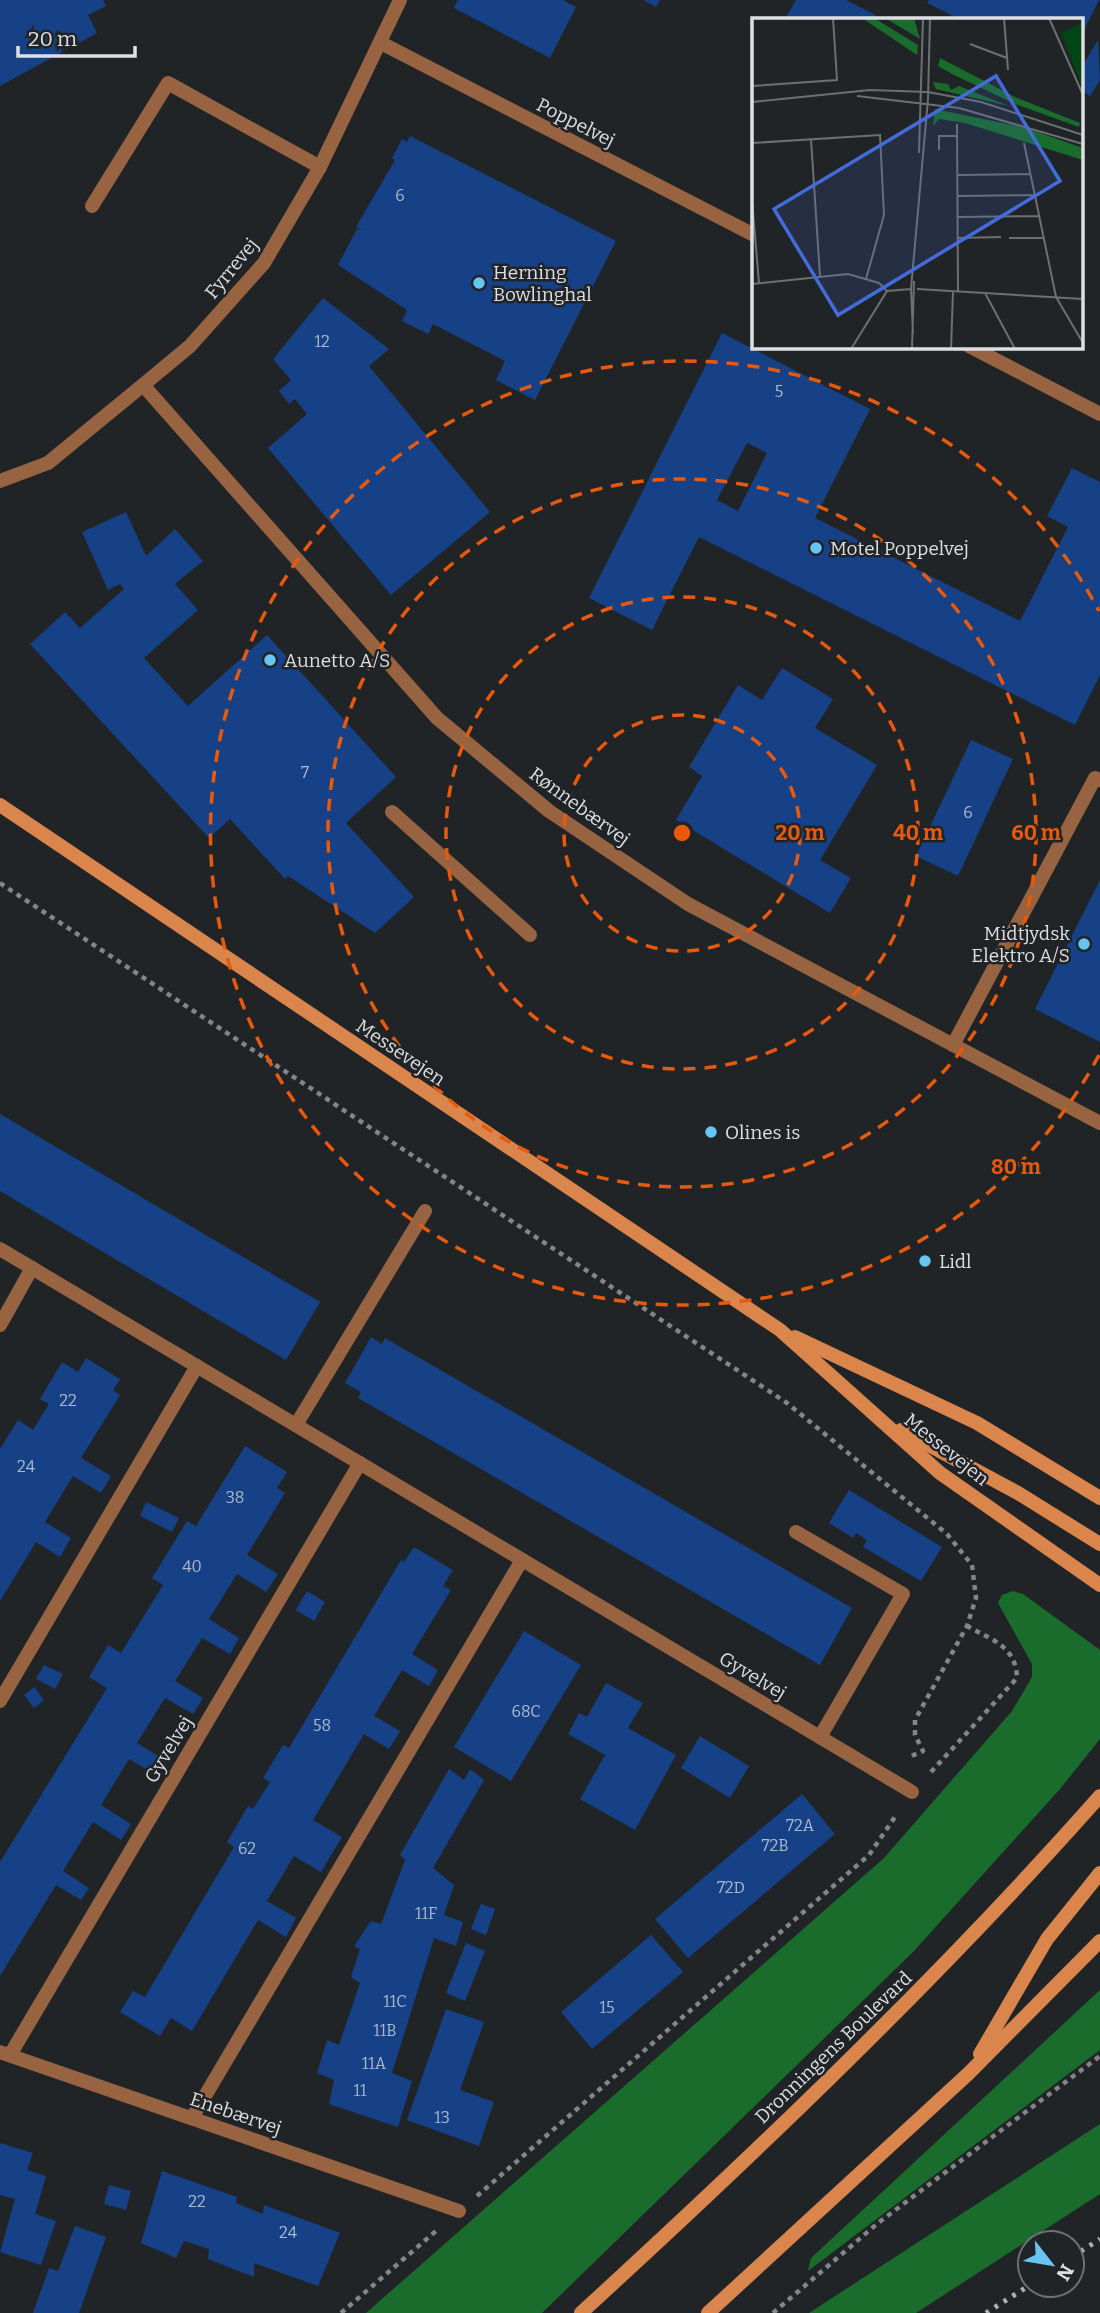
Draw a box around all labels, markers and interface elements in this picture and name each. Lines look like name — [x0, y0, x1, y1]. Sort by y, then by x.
scale bar — [18, 14, 135, 58]
inset map — [752, 18, 1082, 348]
text: 20 m — [28, 26, 77, 52]
street label: Poppelvej — [533, 93, 619, 152]
house number: 6 — [395, 186, 405, 205]
street label: Fyrrevej — [200, 233, 263, 303]
place label: Herning Bowlinghal — [493, 261, 592, 306]
marker: Herning Bowlinghal — [471, 275, 487, 291]
house number: 12 — [314, 332, 330, 351]
house number: 5 — [775, 382, 783, 401]
place label: Motel Poppelvej — [830, 537, 969, 560]
marker: Motel Poppelvej — [808, 540, 824, 556]
place label: Aunetto A/S — [284, 649, 390, 672]
marker: Aunetto A/S — [262, 652, 278, 668]
street label: Rønnebærvej — [525, 762, 634, 851]
house number: 7 — [301, 763, 309, 782]
house number: 6 — [963, 803, 973, 822]
text: 20 m — [776, 820, 824, 846]
text: 40 m — [893, 820, 943, 846]
text: 60 m — [1011, 820, 1061, 846]
centre of rings — [670, 821, 694, 845]
place label: Midtjydsk Elektro A/S — [971, 922, 1070, 967]
marker: Midtjydsk Elektro A/S — [1076, 936, 1092, 952]
street label: Messevejen — [352, 1014, 450, 1091]
place label: Olines is — [725, 1121, 800, 1144]
marker: Olines is — [703, 1124, 719, 1140]
text: 80 m — [991, 1154, 1041, 1180]
place label: Lidl — [939, 1250, 972, 1273]
marker: Lidl — [917, 1253, 933, 1269]
house number: 22 — [59, 1391, 77, 1410]
street label: Messevejen — [900, 1408, 994, 1491]
house number: 24 — [17, 1457, 36, 1476]
house number: 38 — [226, 1488, 244, 1507]
house number: 40 — [182, 1557, 202, 1576]
street label: Gyvelvej — [715, 1646, 790, 1704]
house number: 68C — [511, 1702, 541, 1721]
street label: Gyvelvej — [139, 1712, 197, 1787]
house number: 58 — [313, 1716, 331, 1735]
house number: 72A — [786, 1816, 815, 1835]
house number: 72B — [762, 1836, 788, 1855]
house number: 62 — [238, 1839, 256, 1858]
house number: 72D — [717, 1878, 745, 1897]
house number: 11F — [415, 1904, 437, 1923]
street label: Dronningens Boulevard — [750, 1966, 917, 2128]
house number: 11C — [383, 1992, 407, 2011]
house number: 15 — [599, 1998, 615, 2017]
house number: 11B — [373, 2021, 397, 2040]
house number: 11A — [362, 2054, 387, 2073]
house number: 11 — [354, 2081, 367, 2100]
street label: Enebærvej — [187, 2087, 284, 2140]
house number: 13 — [434, 2108, 450, 2127]
house number: 22 — [188, 2192, 206, 2211]
house number: 24 — [279, 2223, 298, 2242]
north arrow — [1016, 2229, 1086, 2299]
text: N — [1051, 2260, 1079, 2285]

